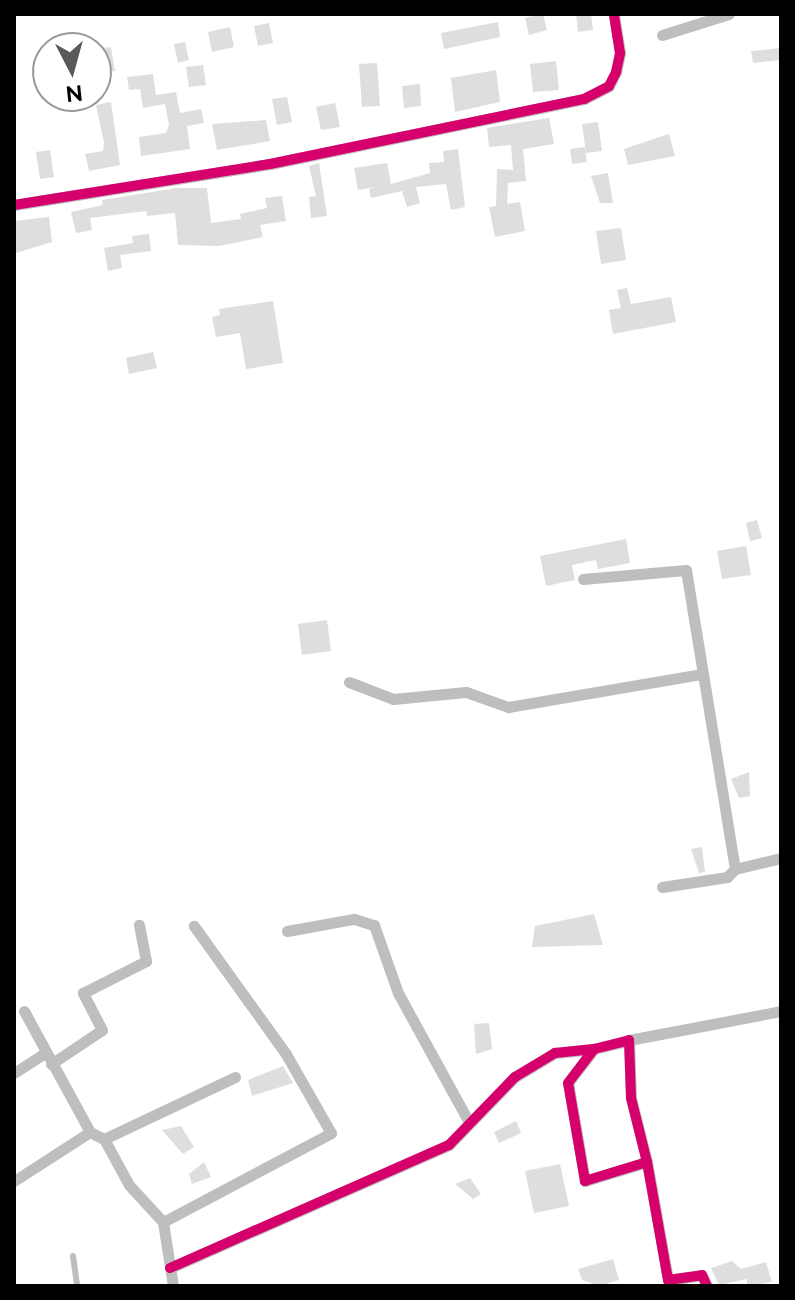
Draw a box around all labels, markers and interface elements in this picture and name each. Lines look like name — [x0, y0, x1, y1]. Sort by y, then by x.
north arrow — [32, 32, 112, 112]
text: N — [65, 80, 84, 108]

